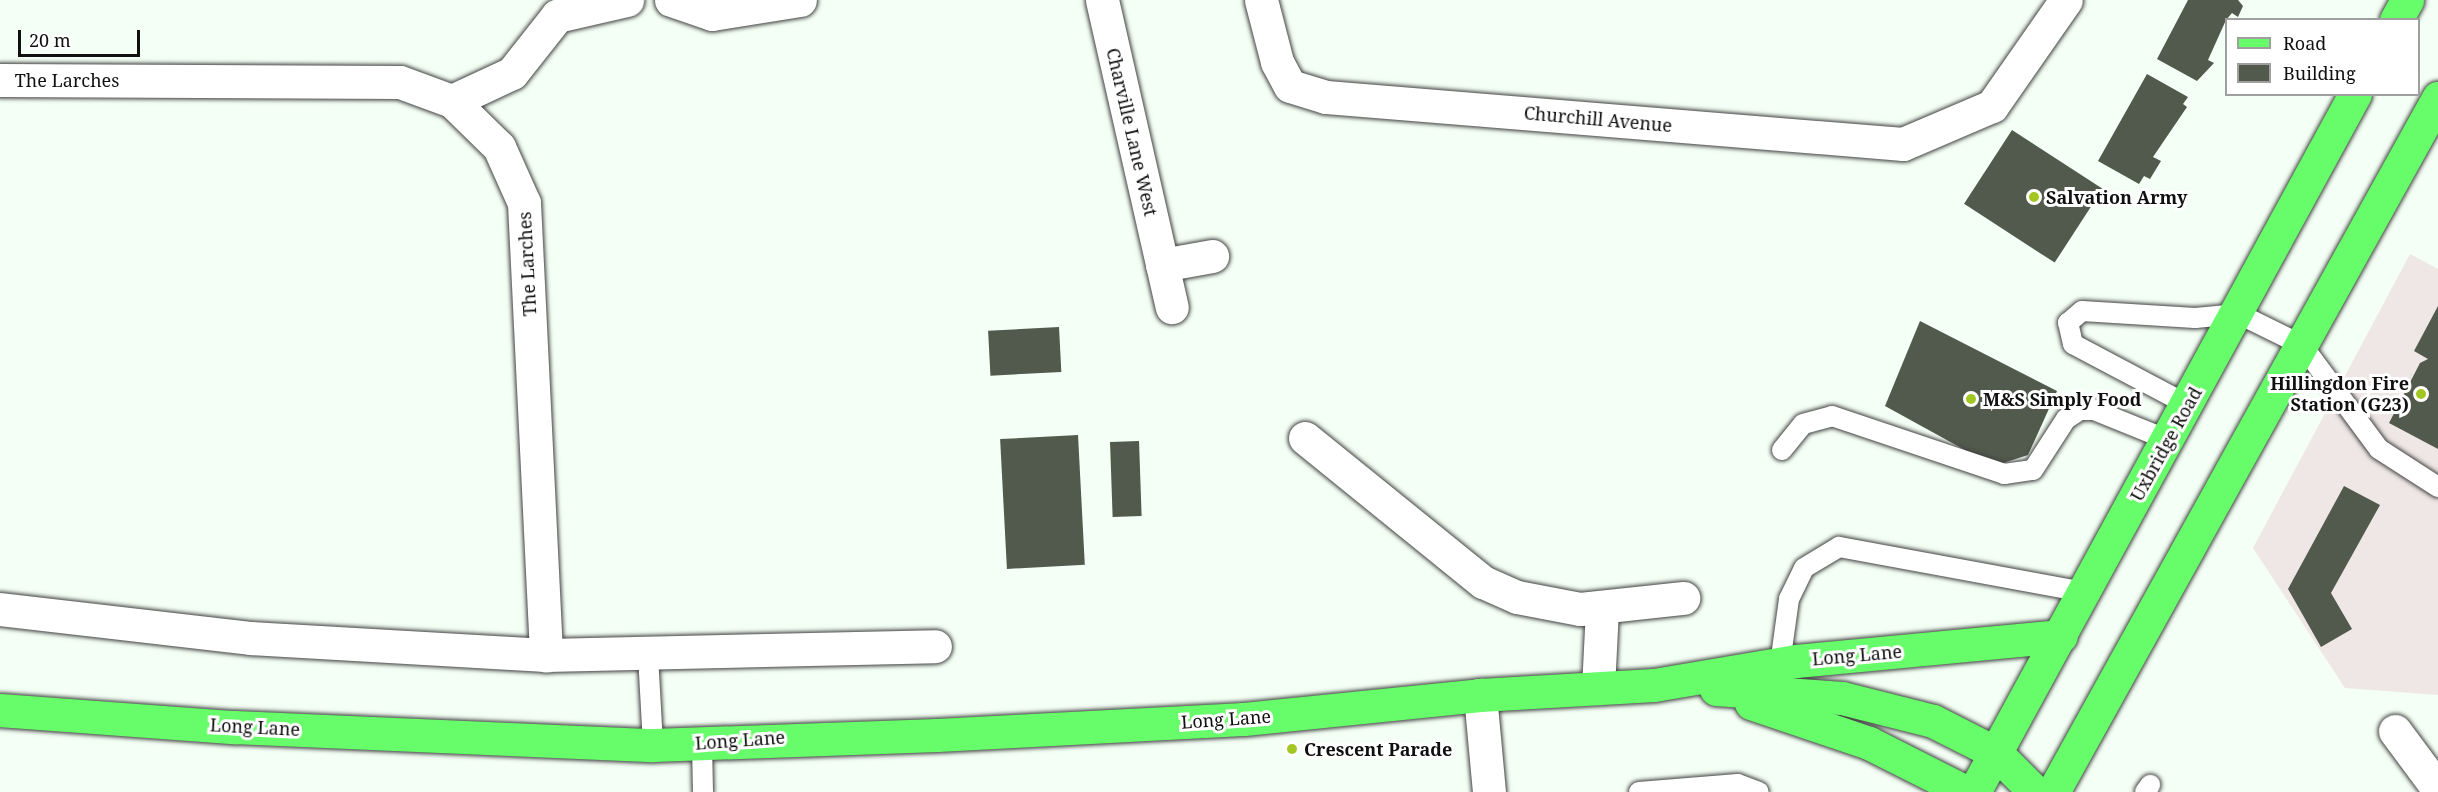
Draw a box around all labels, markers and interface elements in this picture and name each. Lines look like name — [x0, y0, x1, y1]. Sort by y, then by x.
scale bar — [21, 18, 142, 56]
legend — [2225, 18, 2420, 96]
text: 20 m — [29, 28, 71, 52]
text: Road — [2283, 31, 2326, 55]
street label: Charville Lane West — [1102, 46, 1162, 218]
text: Building — [2283, 61, 2356, 85]
street label: The Larches — [15, 69, 119, 91]
street label: Churchill Avenue — [1523, 102, 1673, 136]
place label: Salvation Army — [2046, 186, 2187, 208]
marker: Salvation Army — [2027, 190, 2041, 204]
street label: The Larches — [513, 211, 541, 317]
place label: Hillingdon Fire Station (G23) — [2270, 373, 2409, 416]
street label: Uxbridge Road — [2126, 383, 2206, 505]
marker: Hillingdon Fire Station (G23) — [2414, 387, 2428, 401]
place label: M&S Simply Food — [1983, 388, 2141, 410]
marker: M&S Simply Food — [1964, 392, 1978, 406]
street label: Long Lane — [1811, 640, 1903, 670]
street label: Long Lane — [1180, 705, 1272, 733]
street label: Long Lane — [209, 714, 301, 740]
street label: Long Lane — [694, 726, 786, 754]
place label: Crescent Parade — [1304, 738, 1452, 760]
marker: Crescent Parade — [1285, 742, 1299, 756]

